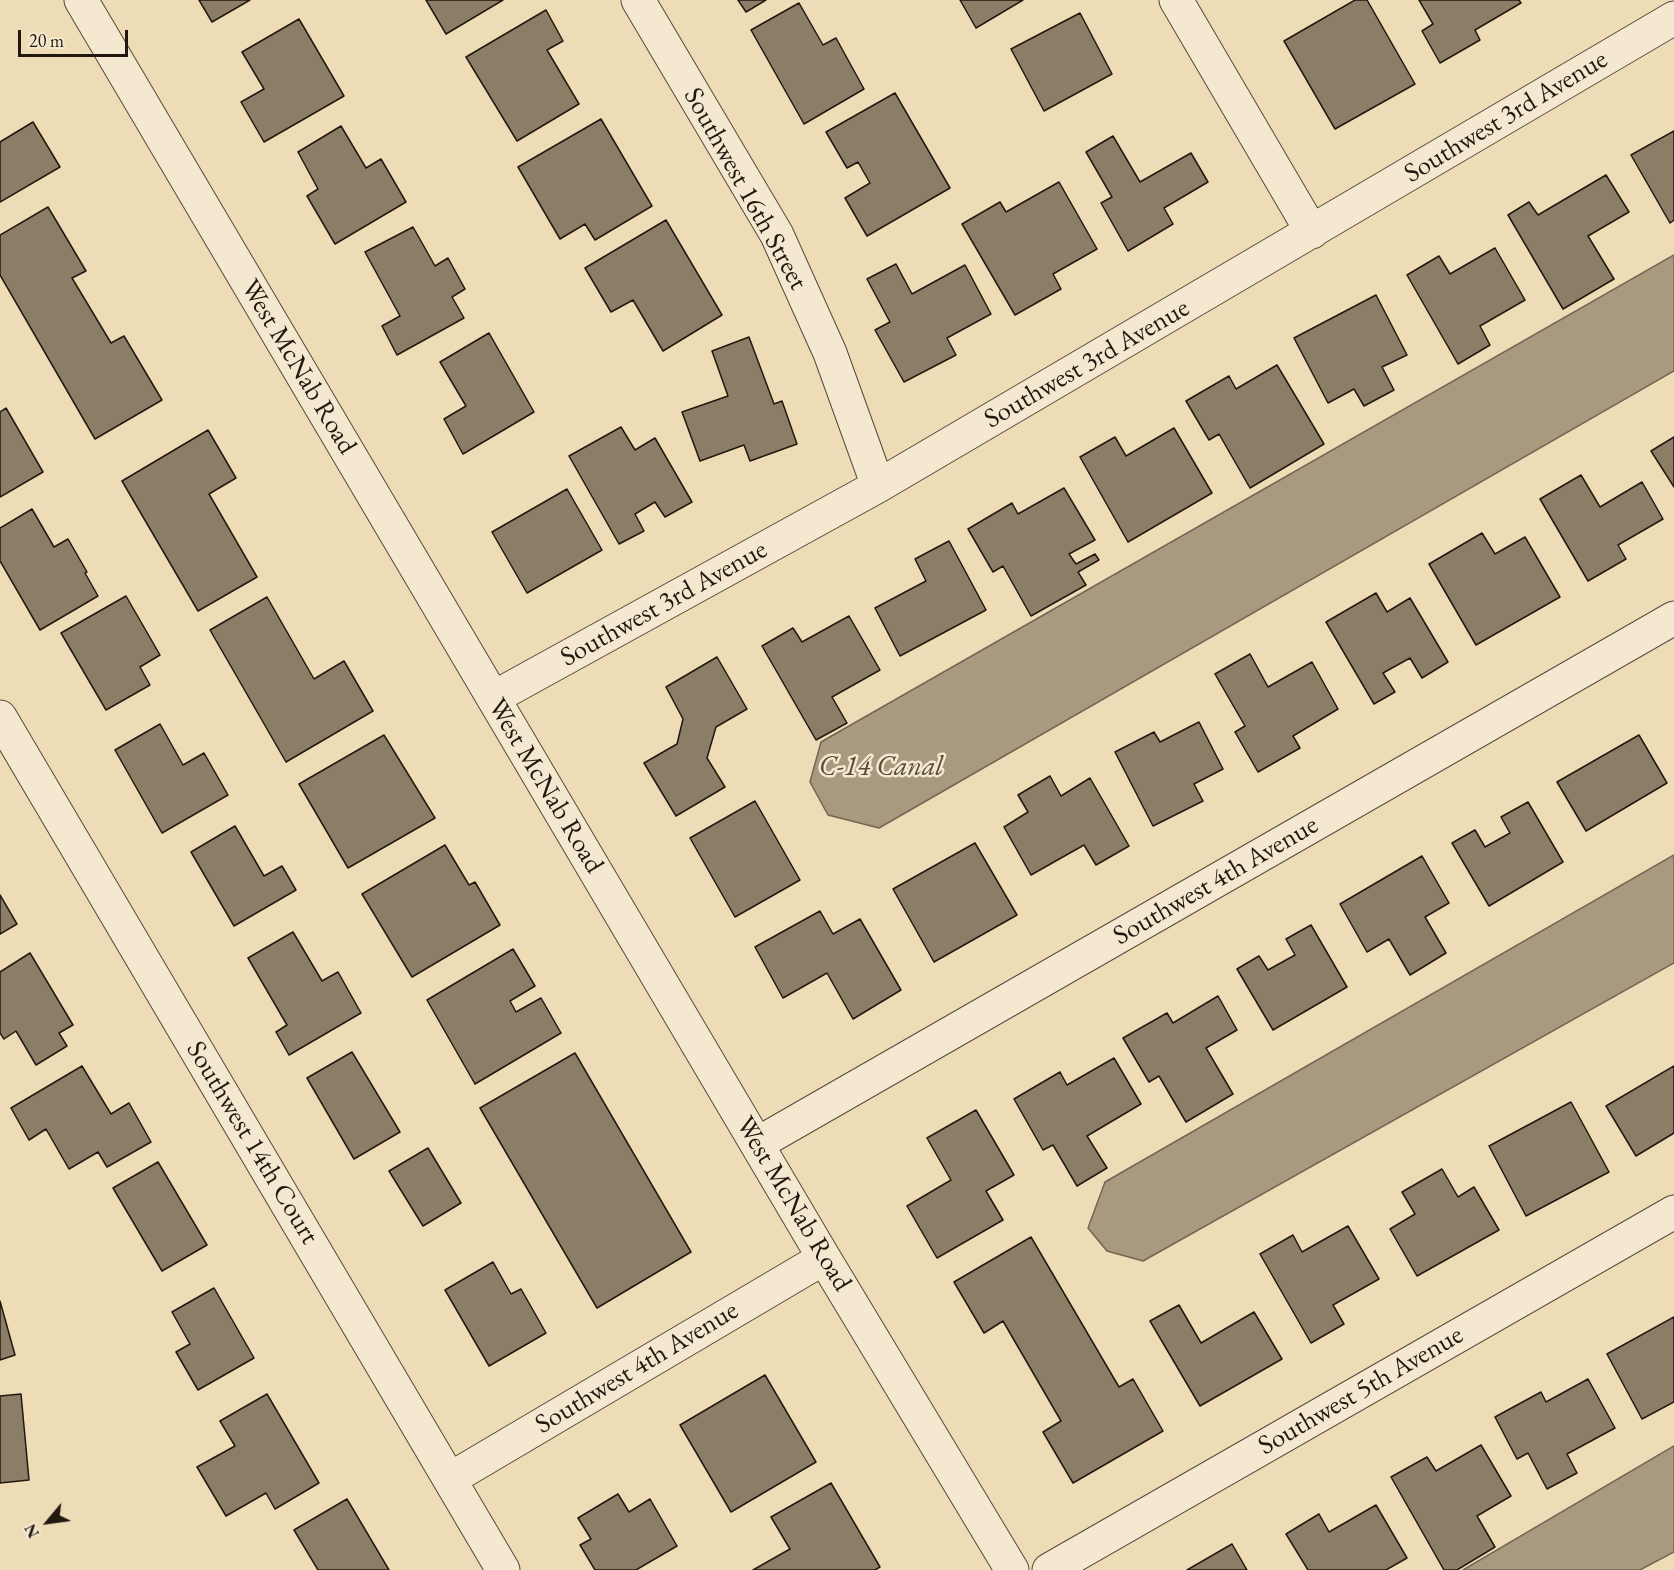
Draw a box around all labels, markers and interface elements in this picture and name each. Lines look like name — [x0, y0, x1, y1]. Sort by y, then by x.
scale bar — [21, 18, 130, 56]
text: 20 m — [29, 29, 64, 52]
street label: Southwest 3rd Avenue — [1399, 44, 1613, 190]
street label: Southwest 16th Street — [676, 82, 814, 296]
street label: West McNab Road — [233, 274, 363, 460]
street label: Southwest 3rd Avenue — [979, 292, 1195, 436]
street label: Southwest 3rd Avenue — [555, 534, 773, 674]
street label: West McNab Road — [480, 693, 610, 879]
water label: C-14 Canal — [819, 750, 943, 784]
street label: Southwest 4th Avenue — [1108, 809, 1324, 953]
street label: Southwest 14th Court — [179, 1036, 325, 1250]
street label: West McNab Road — [728, 1111, 858, 1297]
street label: Southwest 4th Avenue — [530, 1295, 744, 1441]
street label: Southwest 5th Avenue — [1253, 1319, 1469, 1463]
north arrow — [18, 1492, 78, 1552]
text: N — [19, 1520, 44, 1542]

